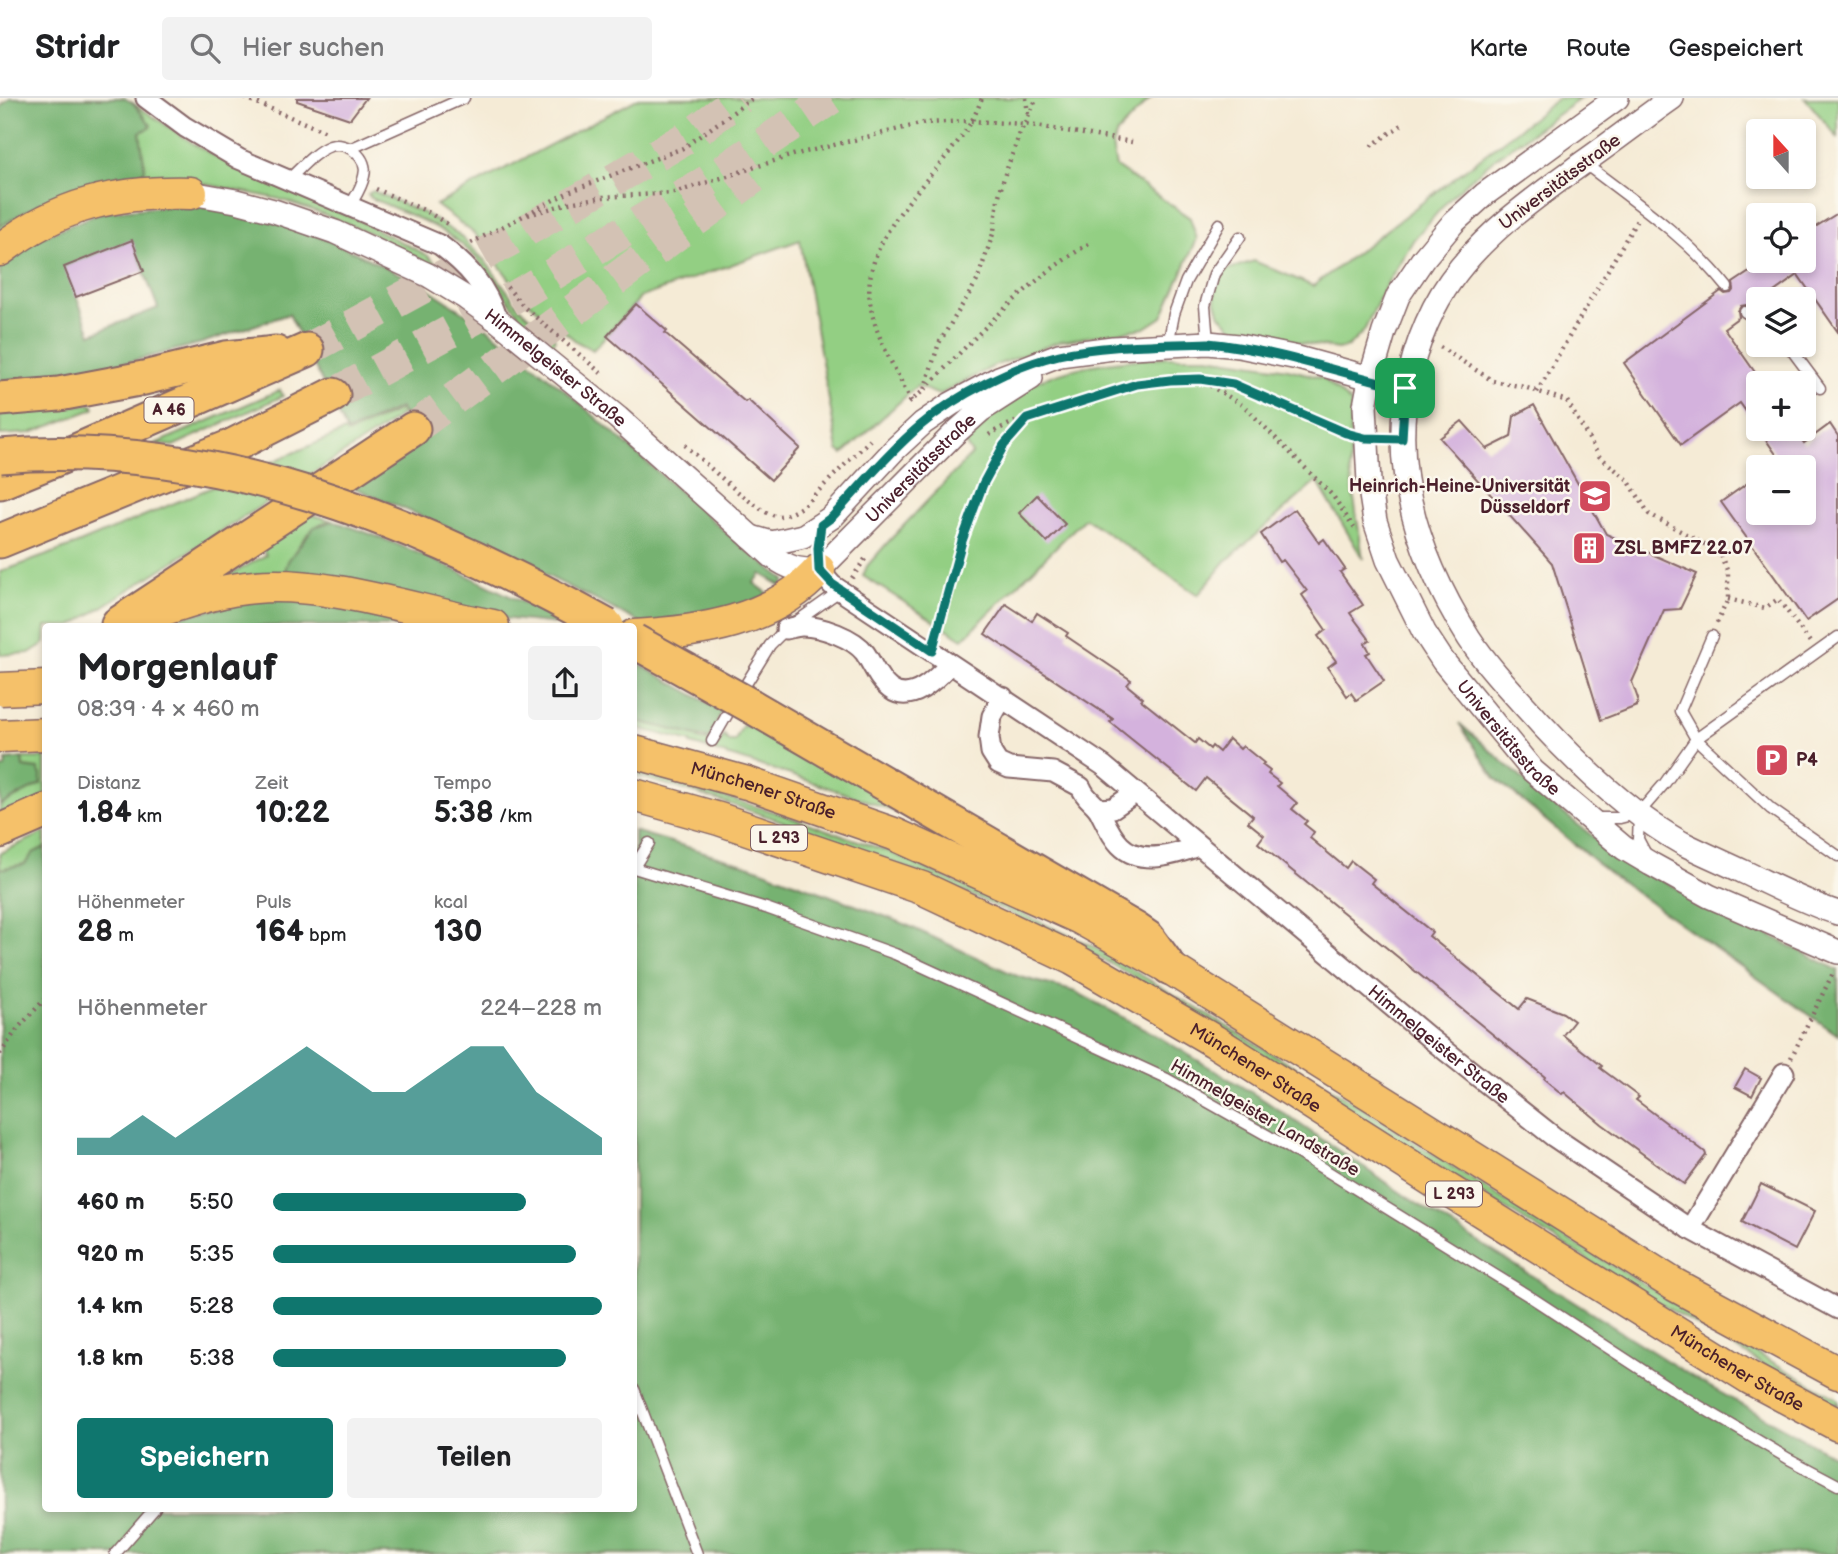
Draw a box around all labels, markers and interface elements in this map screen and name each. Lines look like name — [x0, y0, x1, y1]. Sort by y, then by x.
search box — [162, 17, 652, 80]
text: Stridr — [35, 28, 120, 68]
icon: search — [186, 29, 224, 67]
text: Hier suchen — [242, 33, 384, 64]
text: Karte — [1469, 34, 1528, 63]
text: Route — [1566, 34, 1631, 63]
text: Gespeichert — [1669, 34, 1803, 63]
north arrow — [1746, 119, 1816, 189]
map controls — [1746, 119, 1816, 525]
street label: Universitätsstraße — [1495, 129, 1625, 234]
button: locate — [1746, 203, 1816, 273]
button: layers — [1746, 287, 1816, 357]
street label: Himmelgeister Straße — [481, 304, 631, 431]
pin — [1375, 358, 1435, 418]
icon: arrive — [1386, 369, 1424, 407]
button: + — [1746, 371, 1816, 441]
road number: A 46 — [144, 398, 194, 422]
street label: Universitätsstraße — [861, 409, 980, 527]
button: − — [1746, 455, 1816, 525]
place label: Heinrich-Heine-Universität Düsseldorf — [1349, 476, 1570, 518]
school or university icon: Heinrich-Heine-Universität Düsseldorf — [1576, 477, 1614, 515]
building icon: ZSL BMFZ 22.07 — [1570, 529, 1608, 567]
place label: ZSL BMFZ 22.07 — [1614, 538, 1753, 559]
text: Morgenlauf — [77, 646, 277, 691]
button: share — [528, 646, 602, 720]
street label: Universitätsstraße — [1452, 676, 1565, 800]
text: 08:39 · 4 × 460 m — [77, 695, 260, 723]
parking icon: P4 — [1753, 741, 1791, 779]
place label: P4 — [1796, 750, 1818, 771]
street label: Münchener Straße — [688, 758, 839, 824]
text: Distanz — [77, 772, 141, 795]
text: Zeit — [255, 772, 289, 795]
text: Tempo — [434, 772, 492, 795]
text: 1.84 — [77, 795, 132, 831]
text: 10:22 — [255, 795, 330, 831]
text: 5:38 — [434, 795, 494, 831]
text: km — [132, 805, 162, 828]
text: /km — [494, 805, 532, 828]
road number: L 293 — [751, 825, 807, 850]
text: Höhenmeter — [77, 891, 184, 914]
text: Puls — [255, 891, 292, 914]
text: kcal — [434, 891, 468, 914]
text: 28 — [77, 914, 113, 950]
text: 164 — [255, 914, 304, 950]
text: 130 — [434, 914, 483, 950]
text: m — [113, 924, 134, 947]
text: bpm — [304, 924, 346, 947]
street label: Himmelgeister Straße — [1364, 981, 1514, 1108]
text: Höhenmeter — [77, 994, 207, 1022]
text: 224–228 m — [480, 994, 602, 1022]
street label: Münchener Straße — [1186, 1019, 1325, 1117]
street label: Himmelgeister Landstraße — [1167, 1055, 1364, 1181]
road number: L 293 — [1426, 1182, 1482, 1206]
text: 460 m — [77, 1188, 145, 1216]
text: 5:50 — [189, 1188, 234, 1216]
text: 920 m — [77, 1240, 144, 1268]
text: 5:35 — [189, 1240, 234, 1268]
text: 1.4 km — [77, 1292, 143, 1320]
text: 5:28 — [189, 1292, 234, 1320]
street label: Münchener Straße — [1667, 1321, 1808, 1416]
text: 1.8 km — [77, 1344, 143, 1372]
text: 5:38 — [189, 1344, 234, 1372]
button: Speichern — [77, 1418, 333, 1498]
button: Teilen — [347, 1418, 602, 1498]

